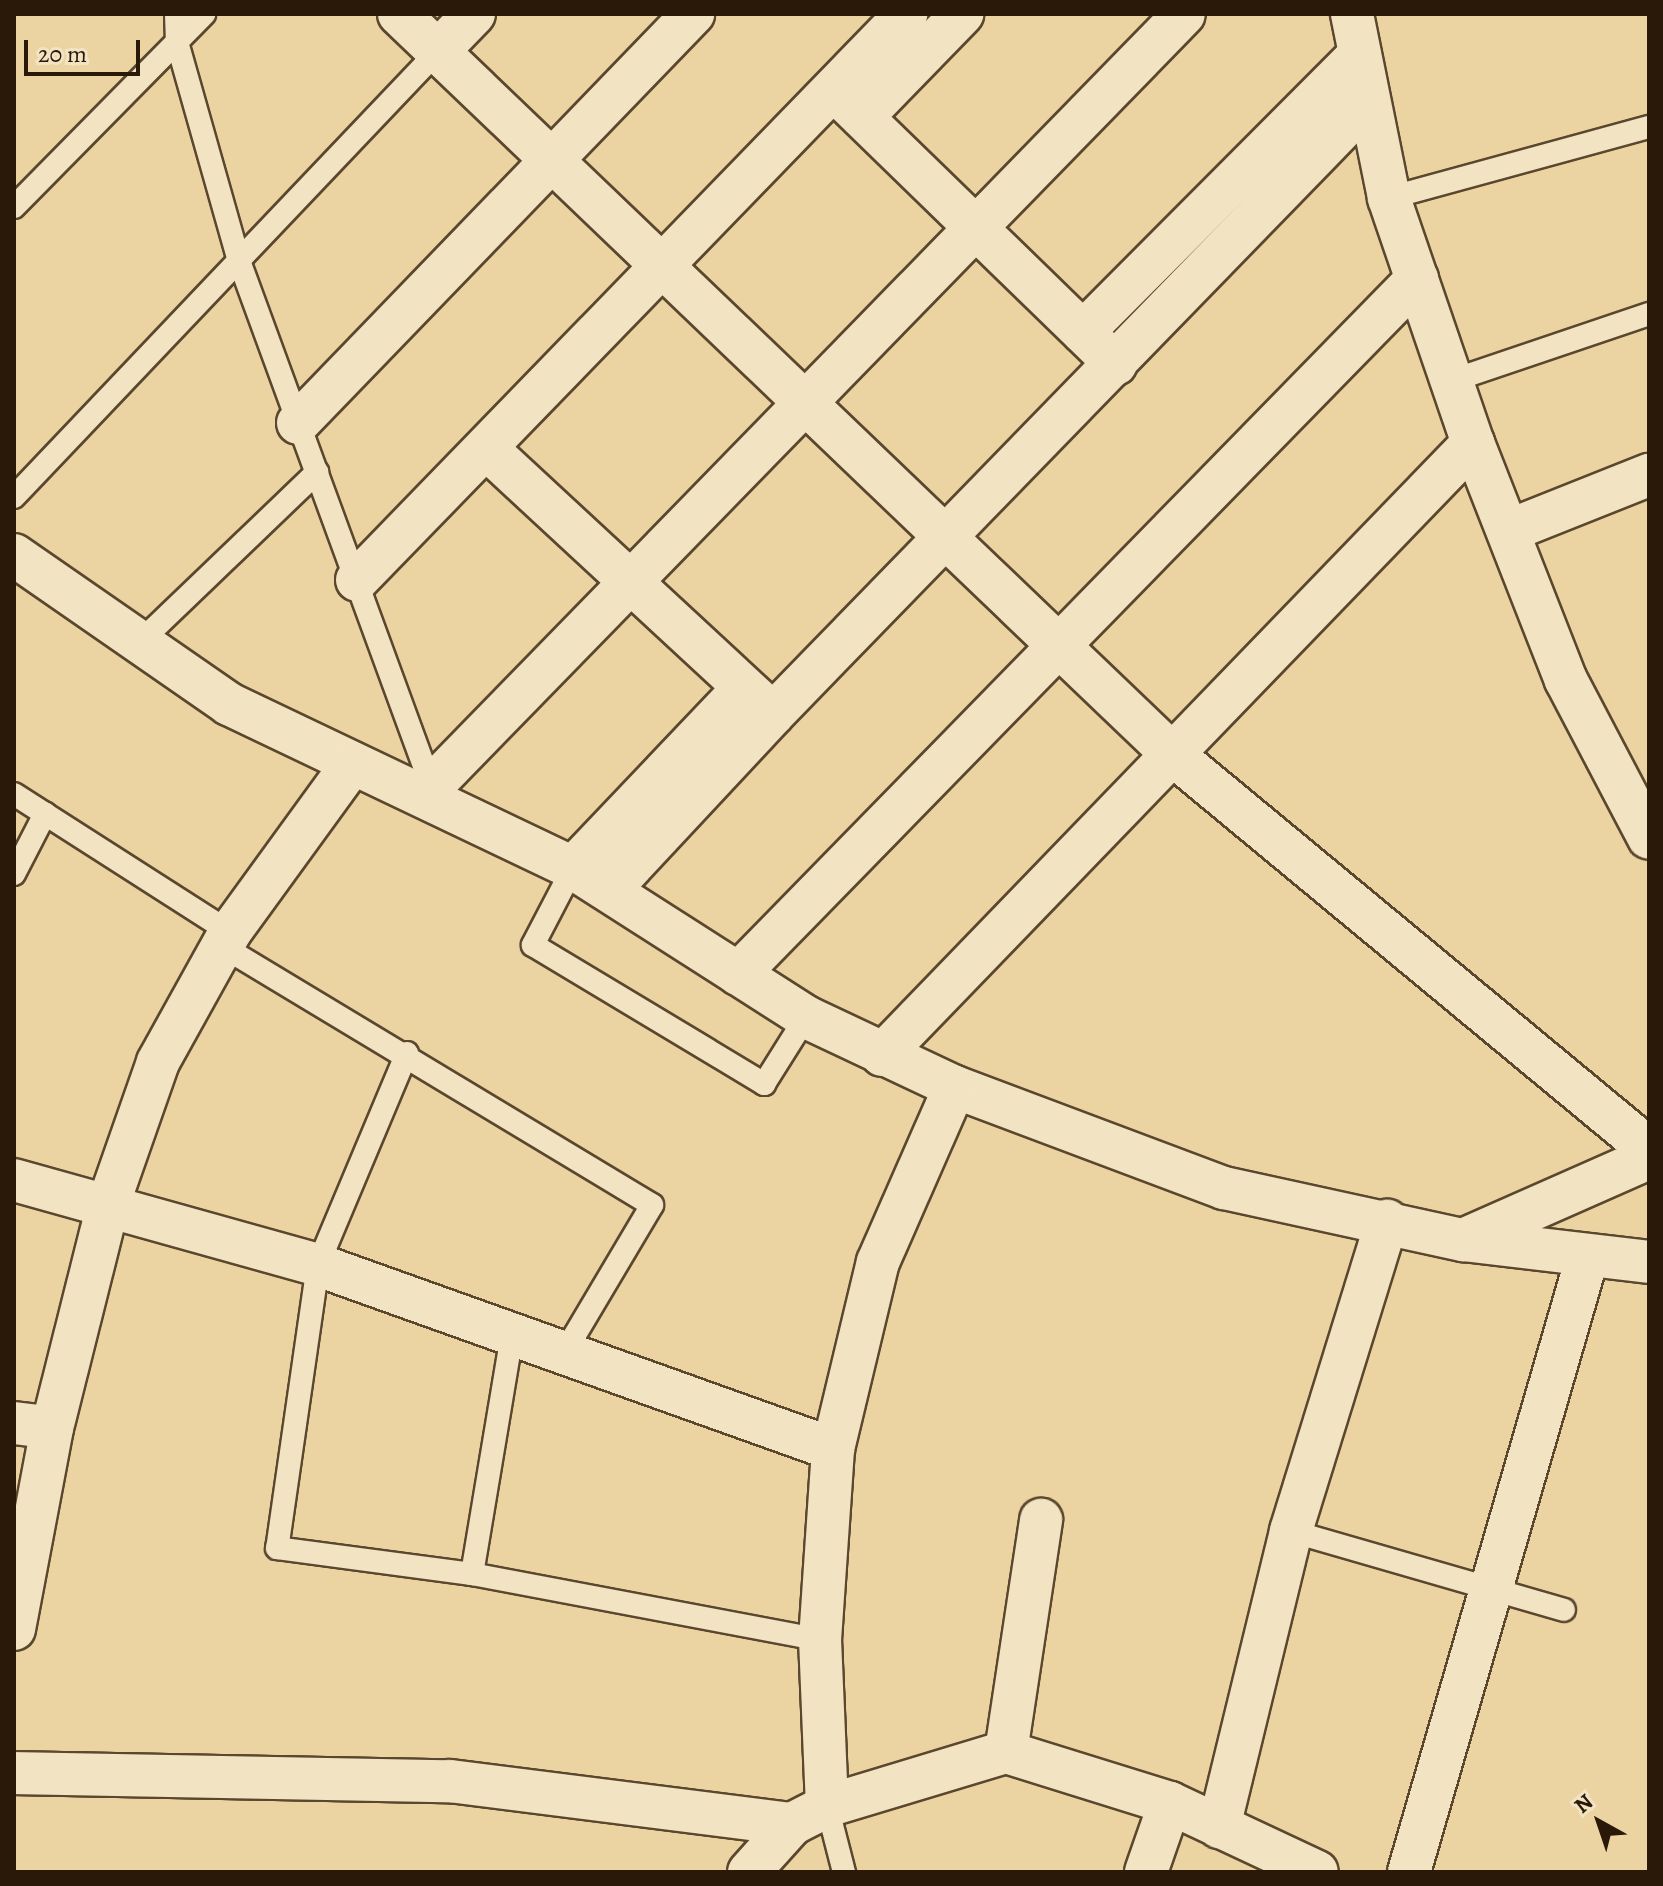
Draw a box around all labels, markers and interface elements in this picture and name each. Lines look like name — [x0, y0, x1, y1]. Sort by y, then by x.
scale bar — [28, 24, 144, 74]
text: 20 m — [38, 38, 87, 70]
north arrow — [1559, 1782, 1639, 1862]
text: N — [1568, 1787, 1599, 1820]

